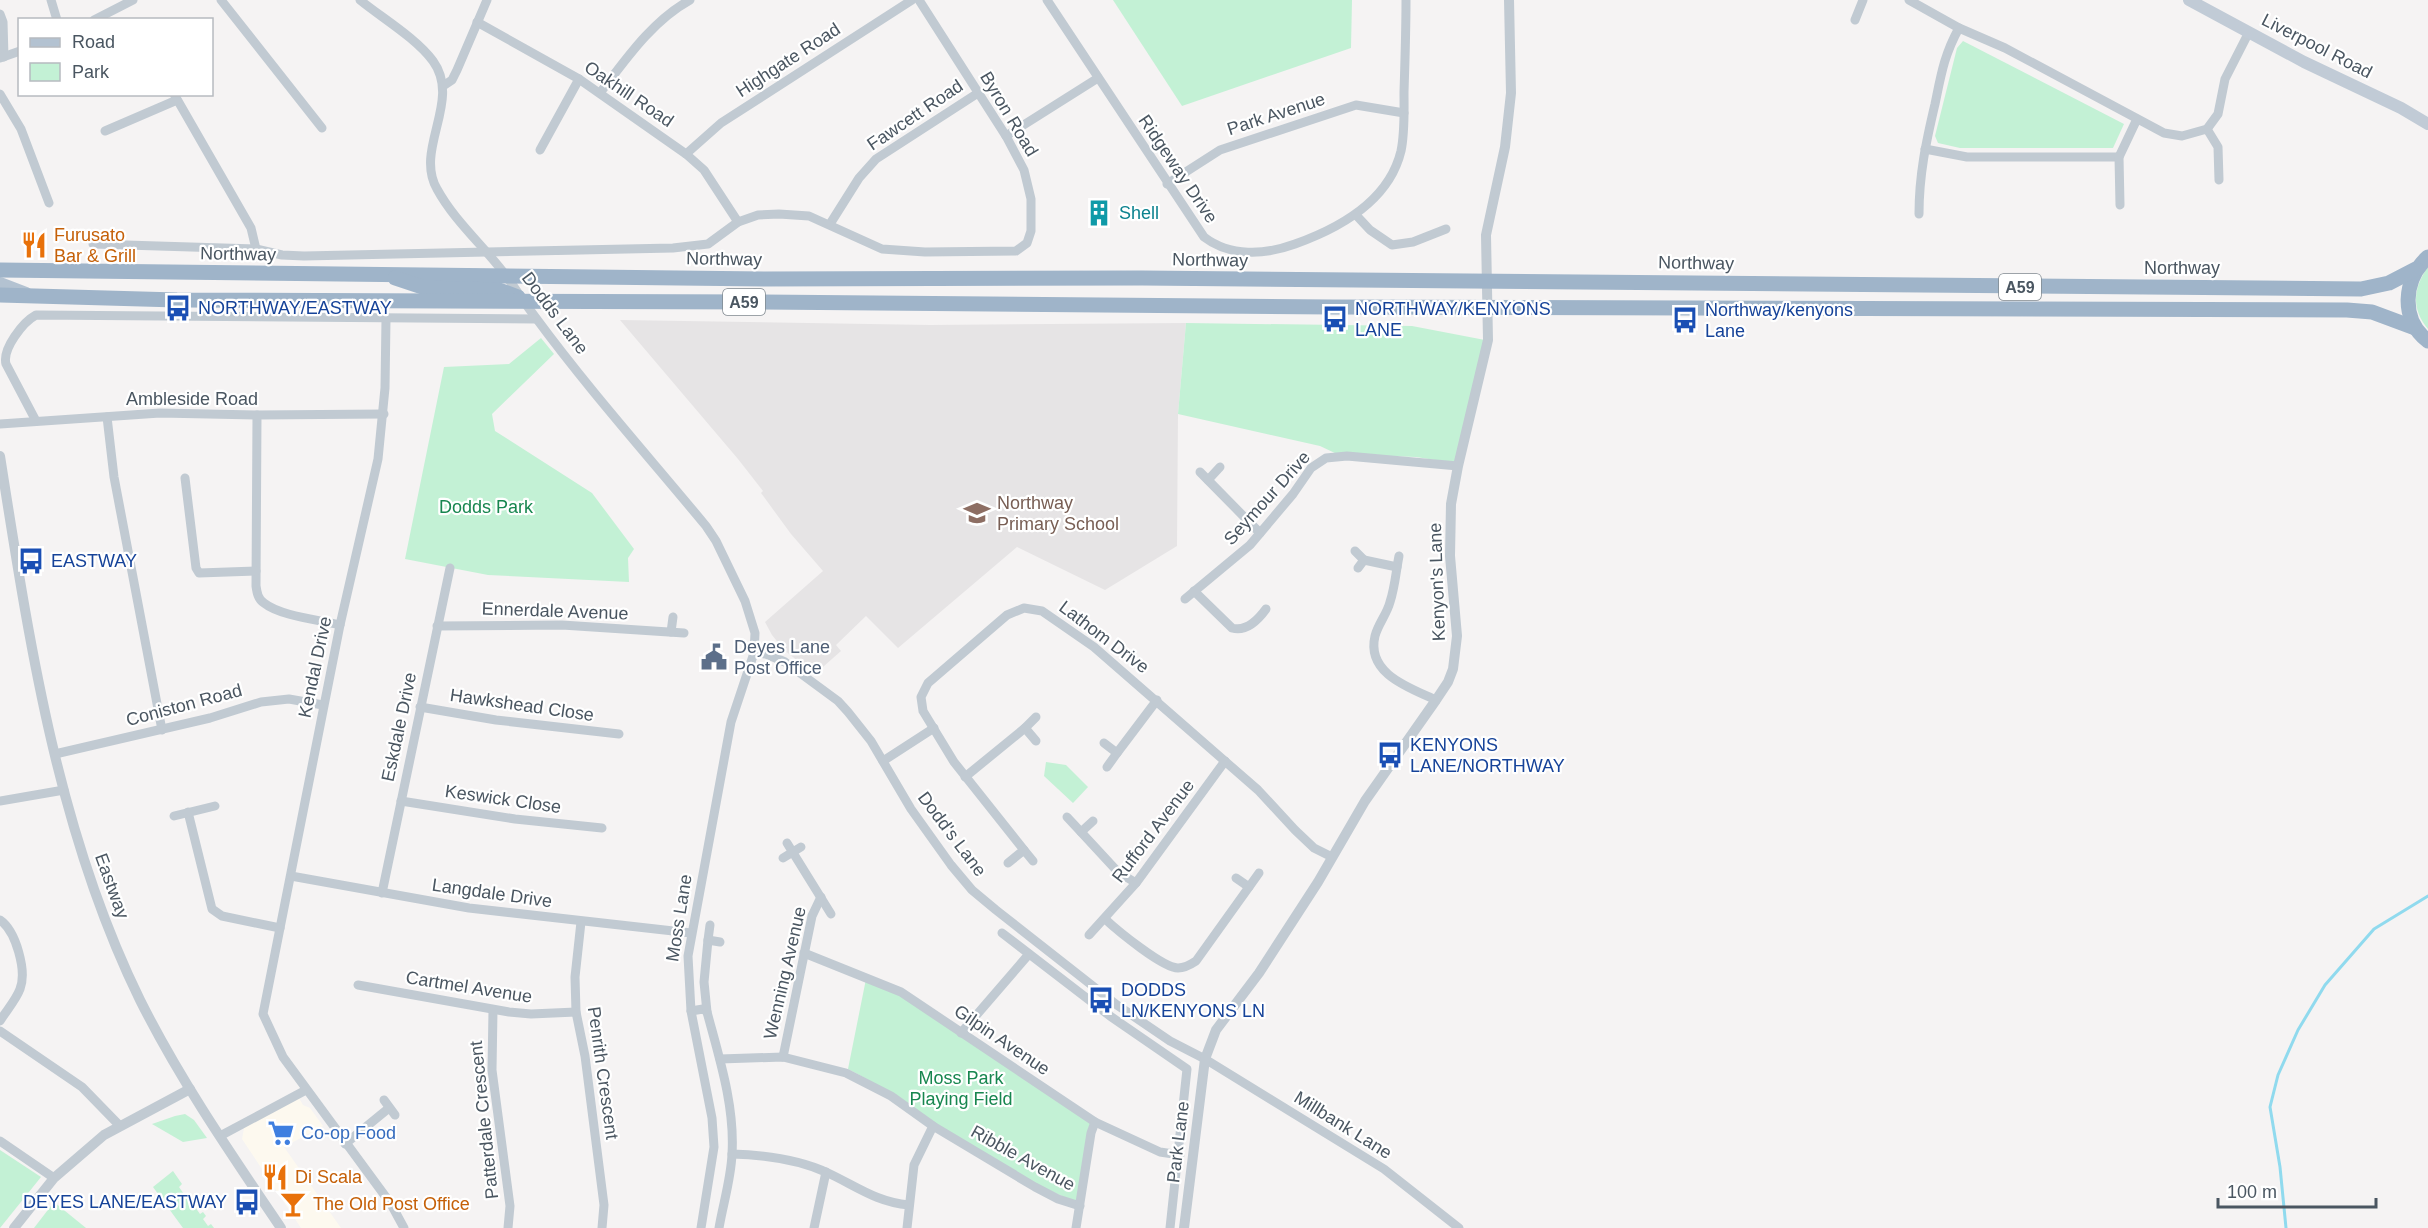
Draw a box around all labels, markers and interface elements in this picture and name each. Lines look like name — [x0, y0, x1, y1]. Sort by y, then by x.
street label: Liverpool Road — [2259, 10, 2375, 82]
legend — [18, 18, 213, 96]
street label: Highgate Road — [732, 19, 844, 101]
text: Road — [72, 32, 115, 52]
street label: Oakhill Road — [581, 57, 677, 131]
text: Park — [72, 62, 110, 82]
street label: Byron Road — [976, 68, 1042, 160]
street label: Fawcett Road — [863, 76, 967, 154]
street label: Park Avenue — [1225, 89, 1327, 139]
street label: Ridgeway Drive — [1134, 111, 1222, 227]
building icon: Shell — [1084, 198, 1114, 228]
place label: Shell — [1119, 203, 1159, 223]
place label: Furusato Bar & Grill — [54, 225, 136, 266]
restaurant icon: Furusato Bar & Grill — [19, 230, 49, 260]
street label: Northway — [200, 243, 276, 265]
street label: Northway — [686, 248, 762, 270]
street label: Northway — [1172, 249, 1248, 271]
street label: Northway — [1658, 252, 1734, 274]
street label: Northway — [2144, 258, 2220, 278]
street label: Dodds Lane — [518, 268, 592, 358]
road number: A59 — [1999, 274, 2041, 300]
road number: A59 — [723, 289, 765, 315]
bus stop icon: NORTHWAY/EASTWAY — [163, 293, 193, 323]
place label: NORTHWAY/EASTWAY — [198, 298, 392, 318]
place label: NORTHWAY/KENYONS LANE — [1355, 299, 1551, 340]
place label: Northway/kenyons Lane — [1705, 300, 1853, 341]
bus stop icon: NORTHWAY/KENYONS LANE — [1320, 304, 1350, 334]
bus stop icon: Northway/kenyons Lane — [1670, 305, 1700, 335]
street label: Ambleside Road — [126, 389, 258, 409]
street label: Seymour Drive — [1220, 447, 1314, 549]
place label: Northway Primary School — [997, 493, 1119, 534]
park label: Dodds Park — [439, 497, 534, 517]
school or university icon: Northway Primary School — [962, 498, 992, 528]
street label: Kenyon's Lane — [1425, 522, 1449, 642]
bus stop icon: EASTWAY — [16, 546, 46, 576]
place label: EASTWAY — [51, 551, 137, 571]
street label: Lathom Drive — [1055, 597, 1153, 677]
street label: Ennerdale Avenue — [481, 598, 629, 624]
street label: Kendal Drive — [295, 615, 335, 719]
place label: Deyes Lane Post Office — [734, 637, 830, 678]
public building icon: Deyes Lane Post Office — [699, 642, 729, 672]
street label: Eskdale Drive — [378, 671, 420, 783]
street label: Coniston Road — [124, 680, 244, 730]
street label: Hawkshead Close — [449, 685, 595, 725]
place label: KENYONS LANE/NORTHWAY — [1410, 735, 1565, 776]
bus stop icon: KENYONS LANE/NORTHWAY — [1375, 740, 1405, 770]
street label: Rufford Avenue — [1108, 776, 1198, 886]
street label: Keswick Close — [444, 781, 562, 817]
street label: Dodd's Lane — [914, 788, 990, 880]
street label: Eastway — [91, 851, 133, 921]
street label: Moss Lane — [662, 873, 696, 963]
street label: Langdale Drive — [431, 875, 553, 911]
street label: Wenning Avenue — [760, 905, 810, 1041]
street label: Cartmel Avenue — [404, 967, 534, 1007]
place label: DODDS LN/KENYONS LN — [1121, 980, 1265, 1021]
bus stop icon: DODDS LN/KENYONS LN — [1086, 985, 1116, 1015]
street label: Gilpin Avenue — [950, 1001, 1054, 1079]
street label: Penrith Crescent — [584, 1005, 622, 1141]
street label: Patterdale Crescent — [466, 1040, 502, 1200]
park label: Moss Park Playing Field — [909, 1068, 1013, 1109]
street label: Millbank Lane — [1291, 1087, 1395, 1163]
street label: Park Lane — [1163, 1100, 1193, 1184]
supermarket icon: Co-op Food — [266, 1118, 296, 1148]
street label: Ribble Avenue — [968, 1121, 1078, 1195]
place label: Co-op Food — [301, 1123, 396, 1143]
restaurant icon: Di Scala — [260, 1162, 290, 1192]
place label: Di Scala — [295, 1167, 363, 1187]
scale bar — [2218, 1171, 2376, 1209]
text: 100 m — [2227, 1182, 2277, 1202]
bus stop icon: DEYES LANE/EASTWAY — [232, 1187, 262, 1217]
bar icon: The Old Post Office — [278, 1189, 308, 1219]
place label: DEYES LANE/EASTWAY — [23, 1192, 227, 1212]
place label: The Old Post Office — [313, 1194, 470, 1214]

